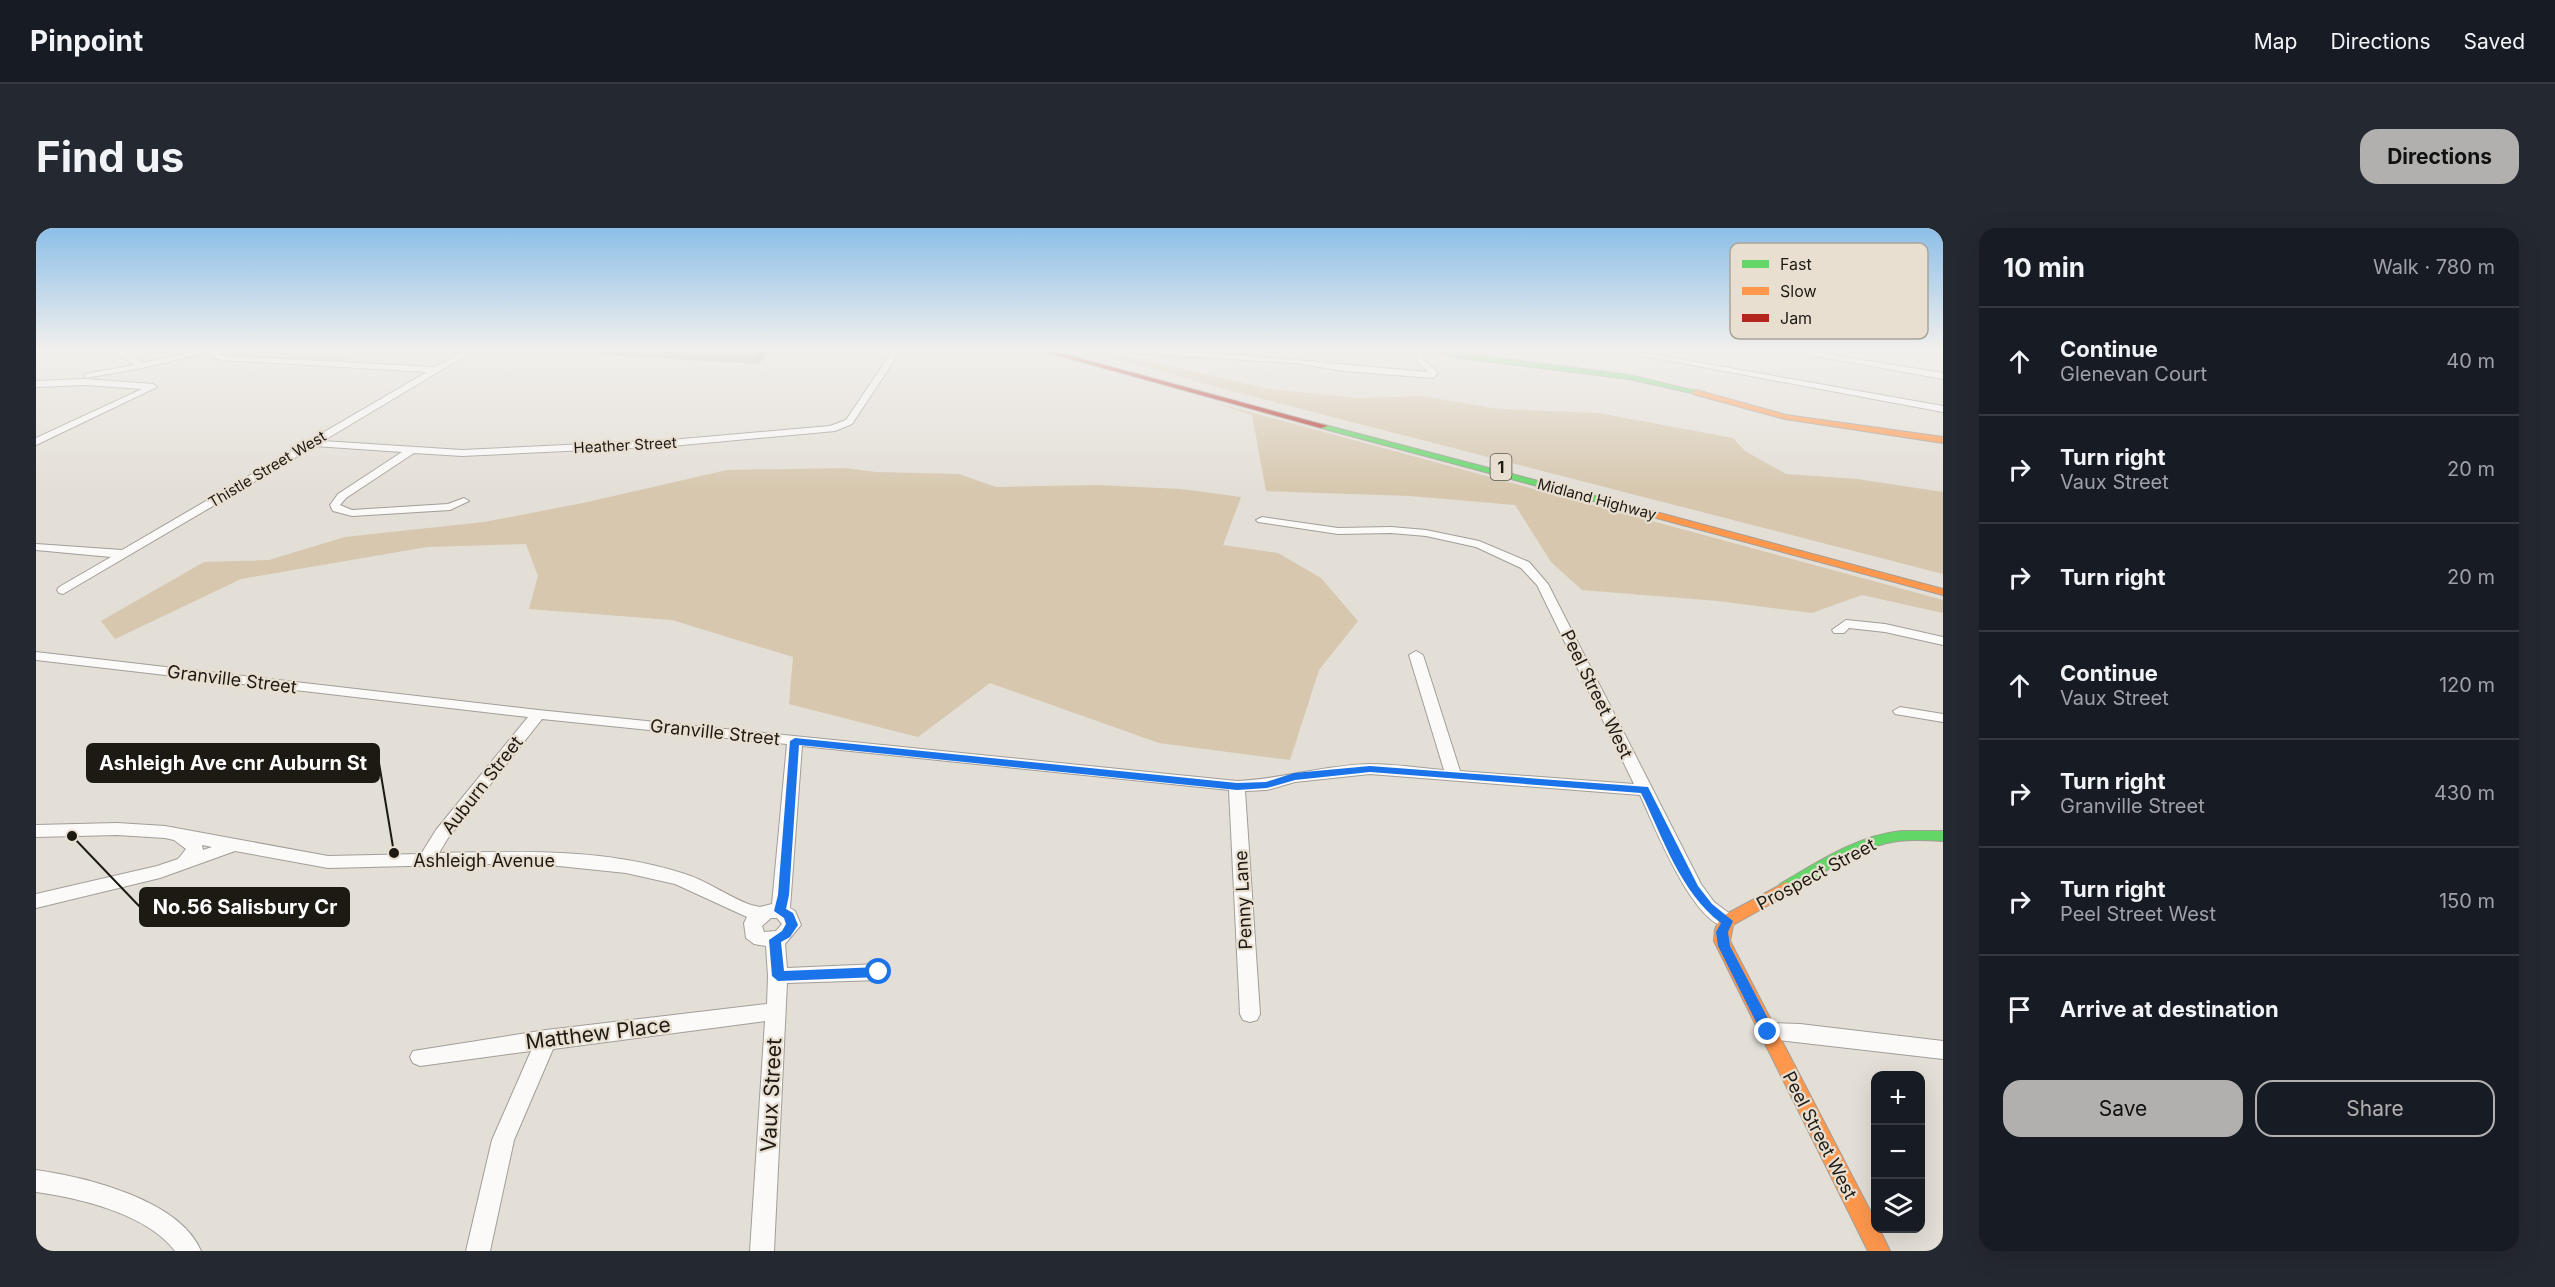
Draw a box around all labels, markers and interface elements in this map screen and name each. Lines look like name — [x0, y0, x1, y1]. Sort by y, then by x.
text: Pinpoint — [30, 24, 143, 58]
text: Map — [2254, 29, 2297, 54]
text: Directions — [2330, 29, 2431, 54]
text: Saved — [2464, 29, 2525, 54]
button: Directions — [2360, 129, 2519, 184]
text: Find us — [36, 131, 184, 182]
legend — [1730, 243, 1928, 339]
text: 10 min — [2003, 252, 2085, 283]
text: Fast — [1780, 254, 1812, 274]
text: Walk · 780 m — [2373, 255, 2495, 279]
text: Slow — [1780, 281, 1817, 301]
text: Jam — [1780, 308, 1812, 328]
text: Continue — [2060, 336, 2158, 362]
icon: ahead — [2003, 345, 2036, 378]
text: 40 m — [2446, 349, 2495, 373]
text: Glenevan Court — [2060, 362, 2207, 386]
street label: Thistle Street West — [205, 426, 329, 512]
street label: Heather Street — [573, 433, 677, 457]
text: Turn right — [2060, 444, 2166, 470]
icon: right — [2003, 453, 2036, 486]
road number: 1 — [1490, 454, 1512, 480]
text: 20 m — [2447, 457, 2495, 481]
text: Vaux Street — [2060, 470, 2169, 494]
street label: Midland Highway — [1535, 474, 1659, 524]
icon: right — [2003, 561, 2036, 594]
text: Turn right — [2060, 564, 2166, 590]
text: 20 m — [2447, 565, 2495, 589]
street label: Peel Street West — [1557, 626, 1637, 762]
text: Continue — [2060, 660, 2158, 686]
street label: Granville Street — [166, 661, 298, 697]
icon: ahead — [2003, 669, 2036, 702]
text: 120 m — [2439, 673, 2495, 697]
text: Vaux Street — [2060, 686, 2169, 710]
street label: Granville Street — [649, 715, 781, 749]
street label: Auburn Street — [437, 732, 527, 838]
callout: Ashleigh Ave cnr Auburn St — [87, 744, 379, 782]
text: Ashleigh Ave cnr Auburn St — [99, 751, 367, 775]
text: Turn right — [2060, 768, 2166, 794]
icon: right — [2003, 777, 2036, 810]
text: 430 m — [2434, 781, 2495, 805]
text: Granville Street — [2060, 794, 2205, 818]
street label: Prospect Street — [1753, 834, 1879, 914]
street label: Ashleigh Avenue — [413, 850, 555, 871]
street label: Penny Lane — [1230, 850, 1256, 950]
text: Turn right — [2060, 876, 2166, 902]
icon: right — [2003, 885, 2036, 918]
callout: No.56 Salisbury Cr — [140, 888, 349, 926]
text: 150 m — [2439, 889, 2495, 913]
text: No.56 Salisbury Cr — [153, 895, 337, 919]
text: Peel Street West — [2060, 902, 2216, 926]
route start — [865, 958, 891, 984]
icon: arrive — [2003, 993, 2036, 1026]
text: Arrive at destination — [2060, 996, 2279, 1022]
street label: Matthew Place — [524, 1012, 672, 1054]
route end — [1754, 1018, 1780, 1044]
street label: Vaux Street — [756, 1037, 786, 1153]
street label: Peel Street West — [1779, 1068, 1861, 1202]
map controls — [1871, 1071, 1925, 1233]
button: + — [1871, 1071, 1925, 1125]
button: Save — [2003, 1080, 2243, 1137]
button: Share — [2255, 1080, 2495, 1137]
button: − — [1871, 1125, 1925, 1179]
button: layers — [1871, 1179, 1925, 1233]

